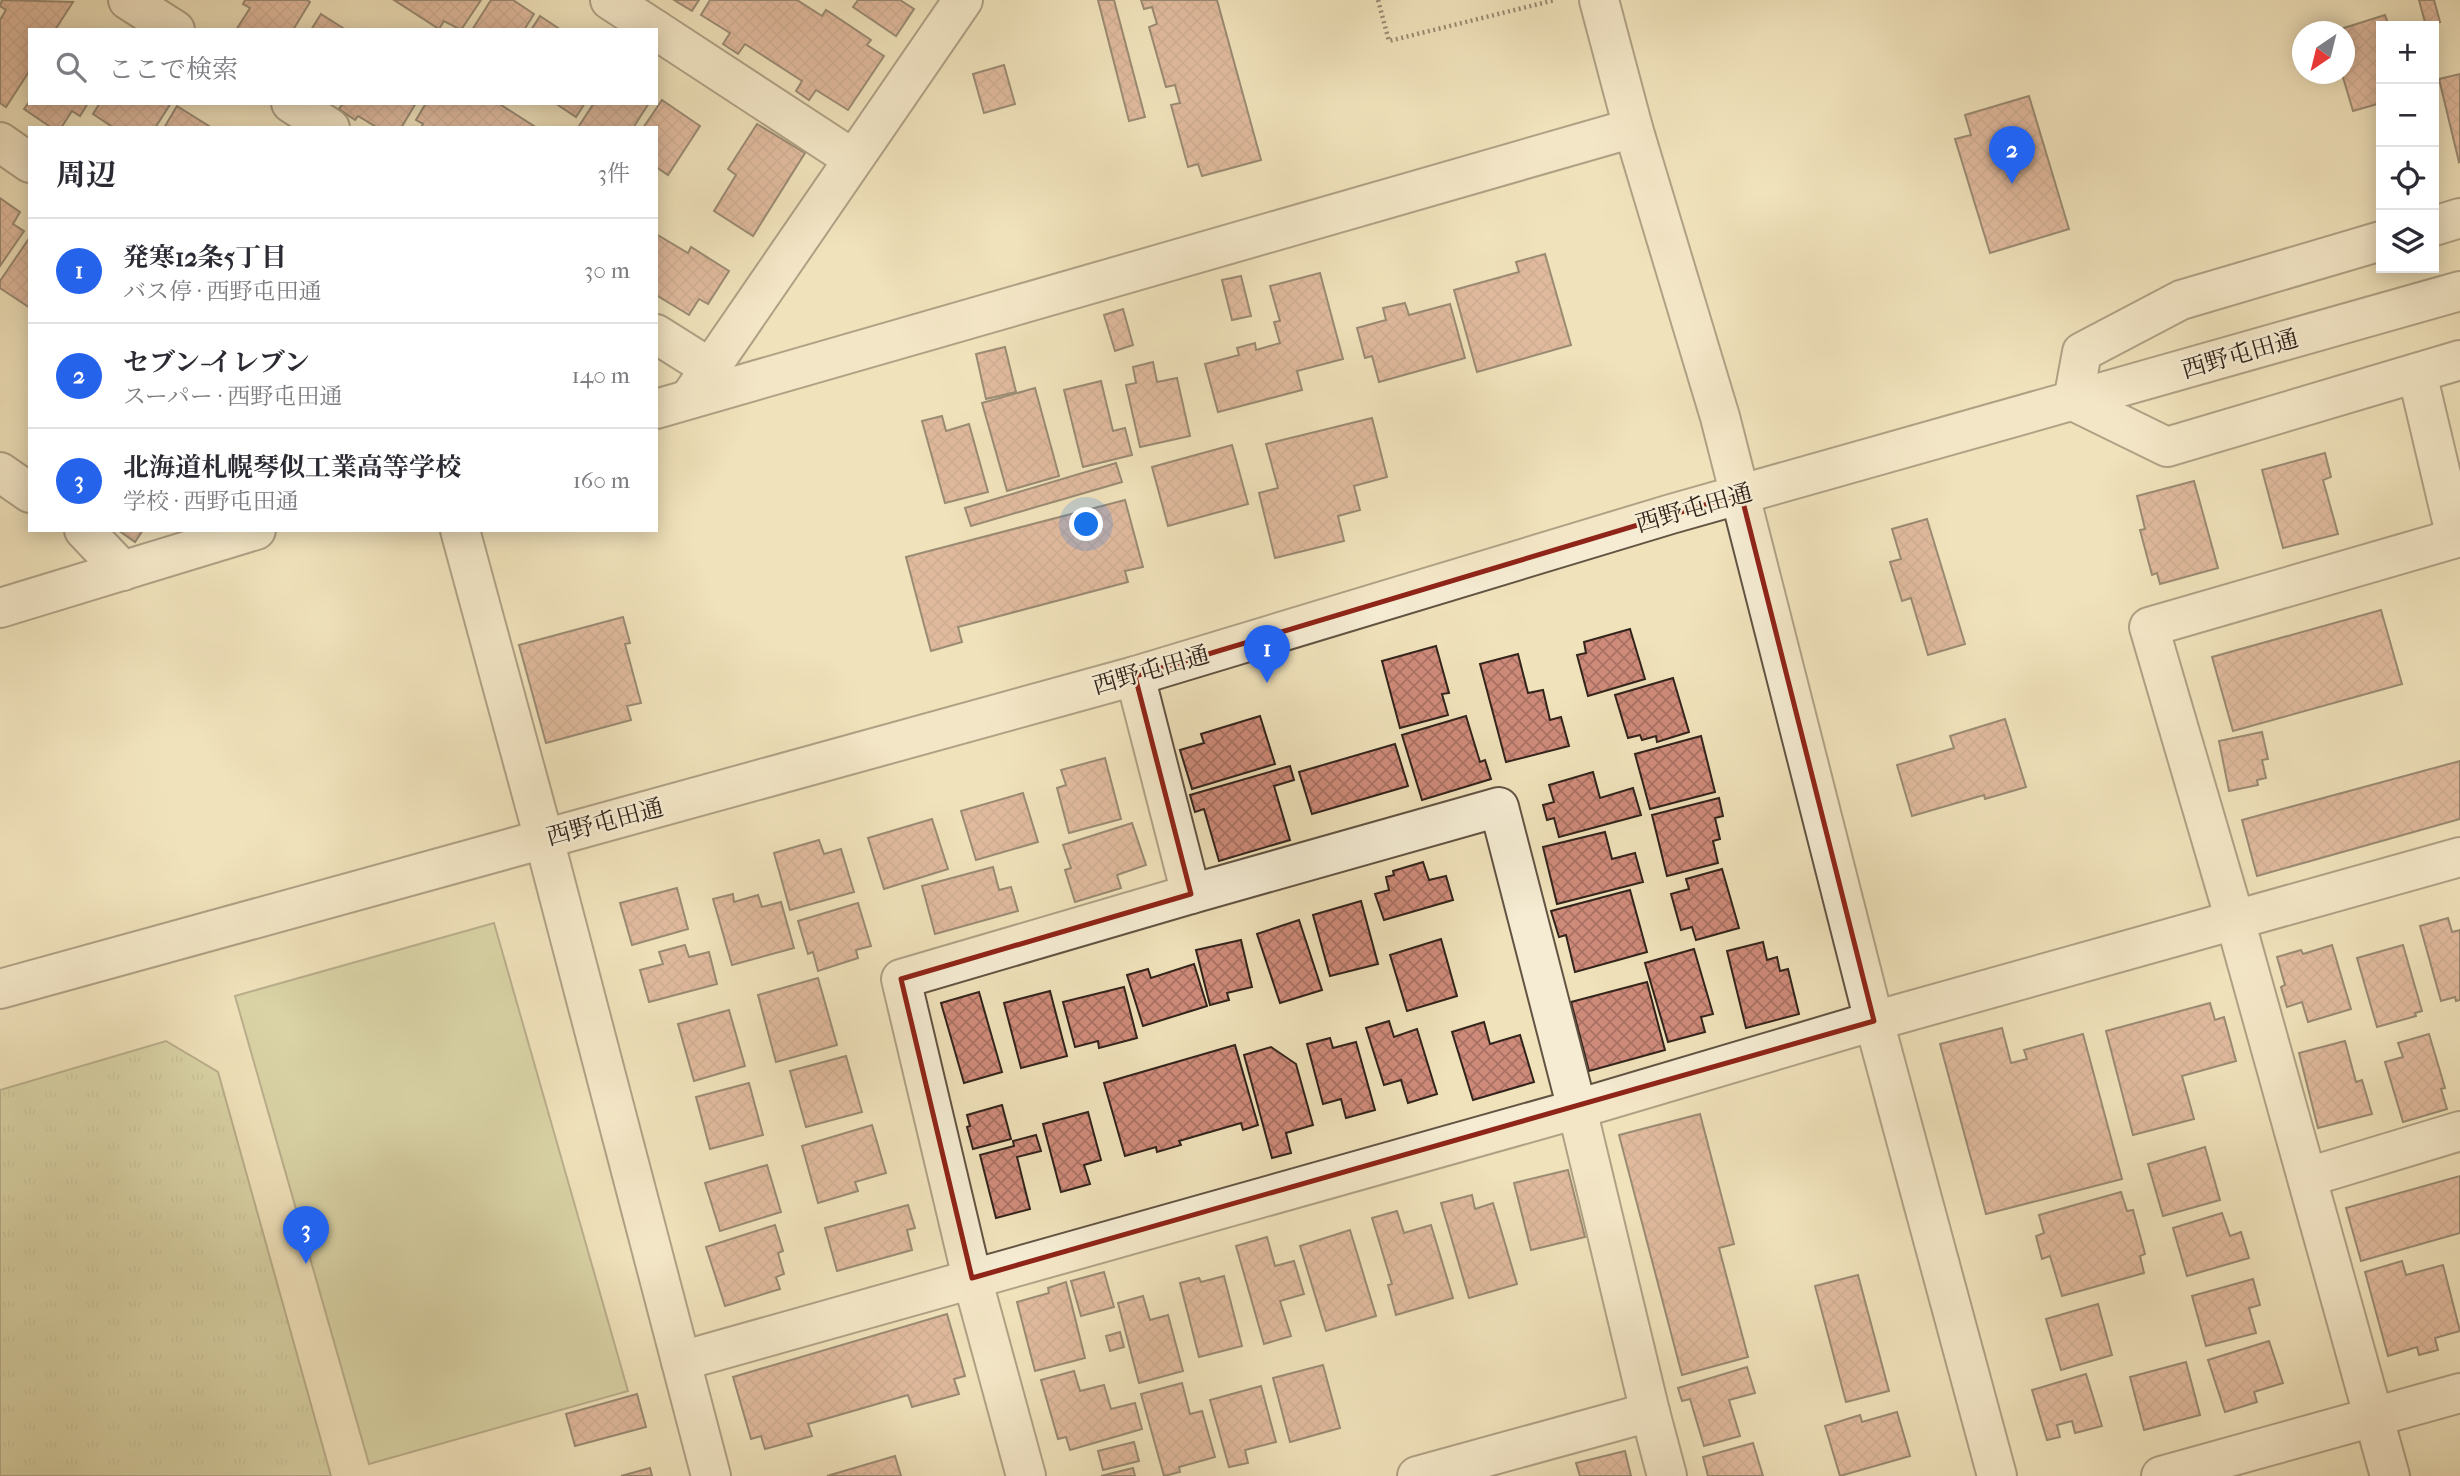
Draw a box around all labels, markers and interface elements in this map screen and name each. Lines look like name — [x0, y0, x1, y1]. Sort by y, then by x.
north arrow — [2292, 21, 2355, 84]
map controls — [2376, 21, 2439, 273]
button: + — [2376, 21, 2439, 84]
search box — [28, 28, 658, 105]
icon: search — [52, 48, 90, 86]
text: ここで検索 — [108, 54, 238, 85]
button: − — [2376, 84, 2439, 147]
pin: 2 — [1989, 126, 2035, 184]
button: locate — [2376, 147, 2439, 210]
text: 周辺 — [56, 158, 116, 193]
text: 3件 — [598, 160, 630, 187]
button: layers — [2376, 210, 2439, 273]
text: 発寒12条5丁目 — [123, 242, 287, 273]
text: 1 — [75, 257, 83, 284]
text: 30 m — [584, 257, 630, 284]
text: バス停 · 西野屯田通 — [123, 278, 322, 305]
street label: 西野屯田通 — [2178, 324, 2302, 384]
text: セブン-イレブン — [123, 347, 310, 378]
text: 2 — [73, 362, 85, 389]
text: 140 m — [571, 362, 630, 389]
text: スーパー · 西野屯田通 — [123, 383, 342, 410]
text: 北海道札幌琴似工業高等学校 — [123, 452, 461, 483]
text: 3 — [74, 467, 84, 494]
text: 160 m — [573, 467, 630, 494]
street label: 西野屯田通 — [1632, 478, 1756, 538]
text: 学校 · 西野屯田通 — [123, 488, 299, 515]
your location — [1069, 507, 1103, 541]
pin: 1 — [1244, 625, 1290, 683]
street label: 西野屯田通 — [1089, 640, 1213, 700]
street label: 西野屯田通 — [543, 793, 667, 851]
pin: 3 — [283, 1206, 329, 1264]

